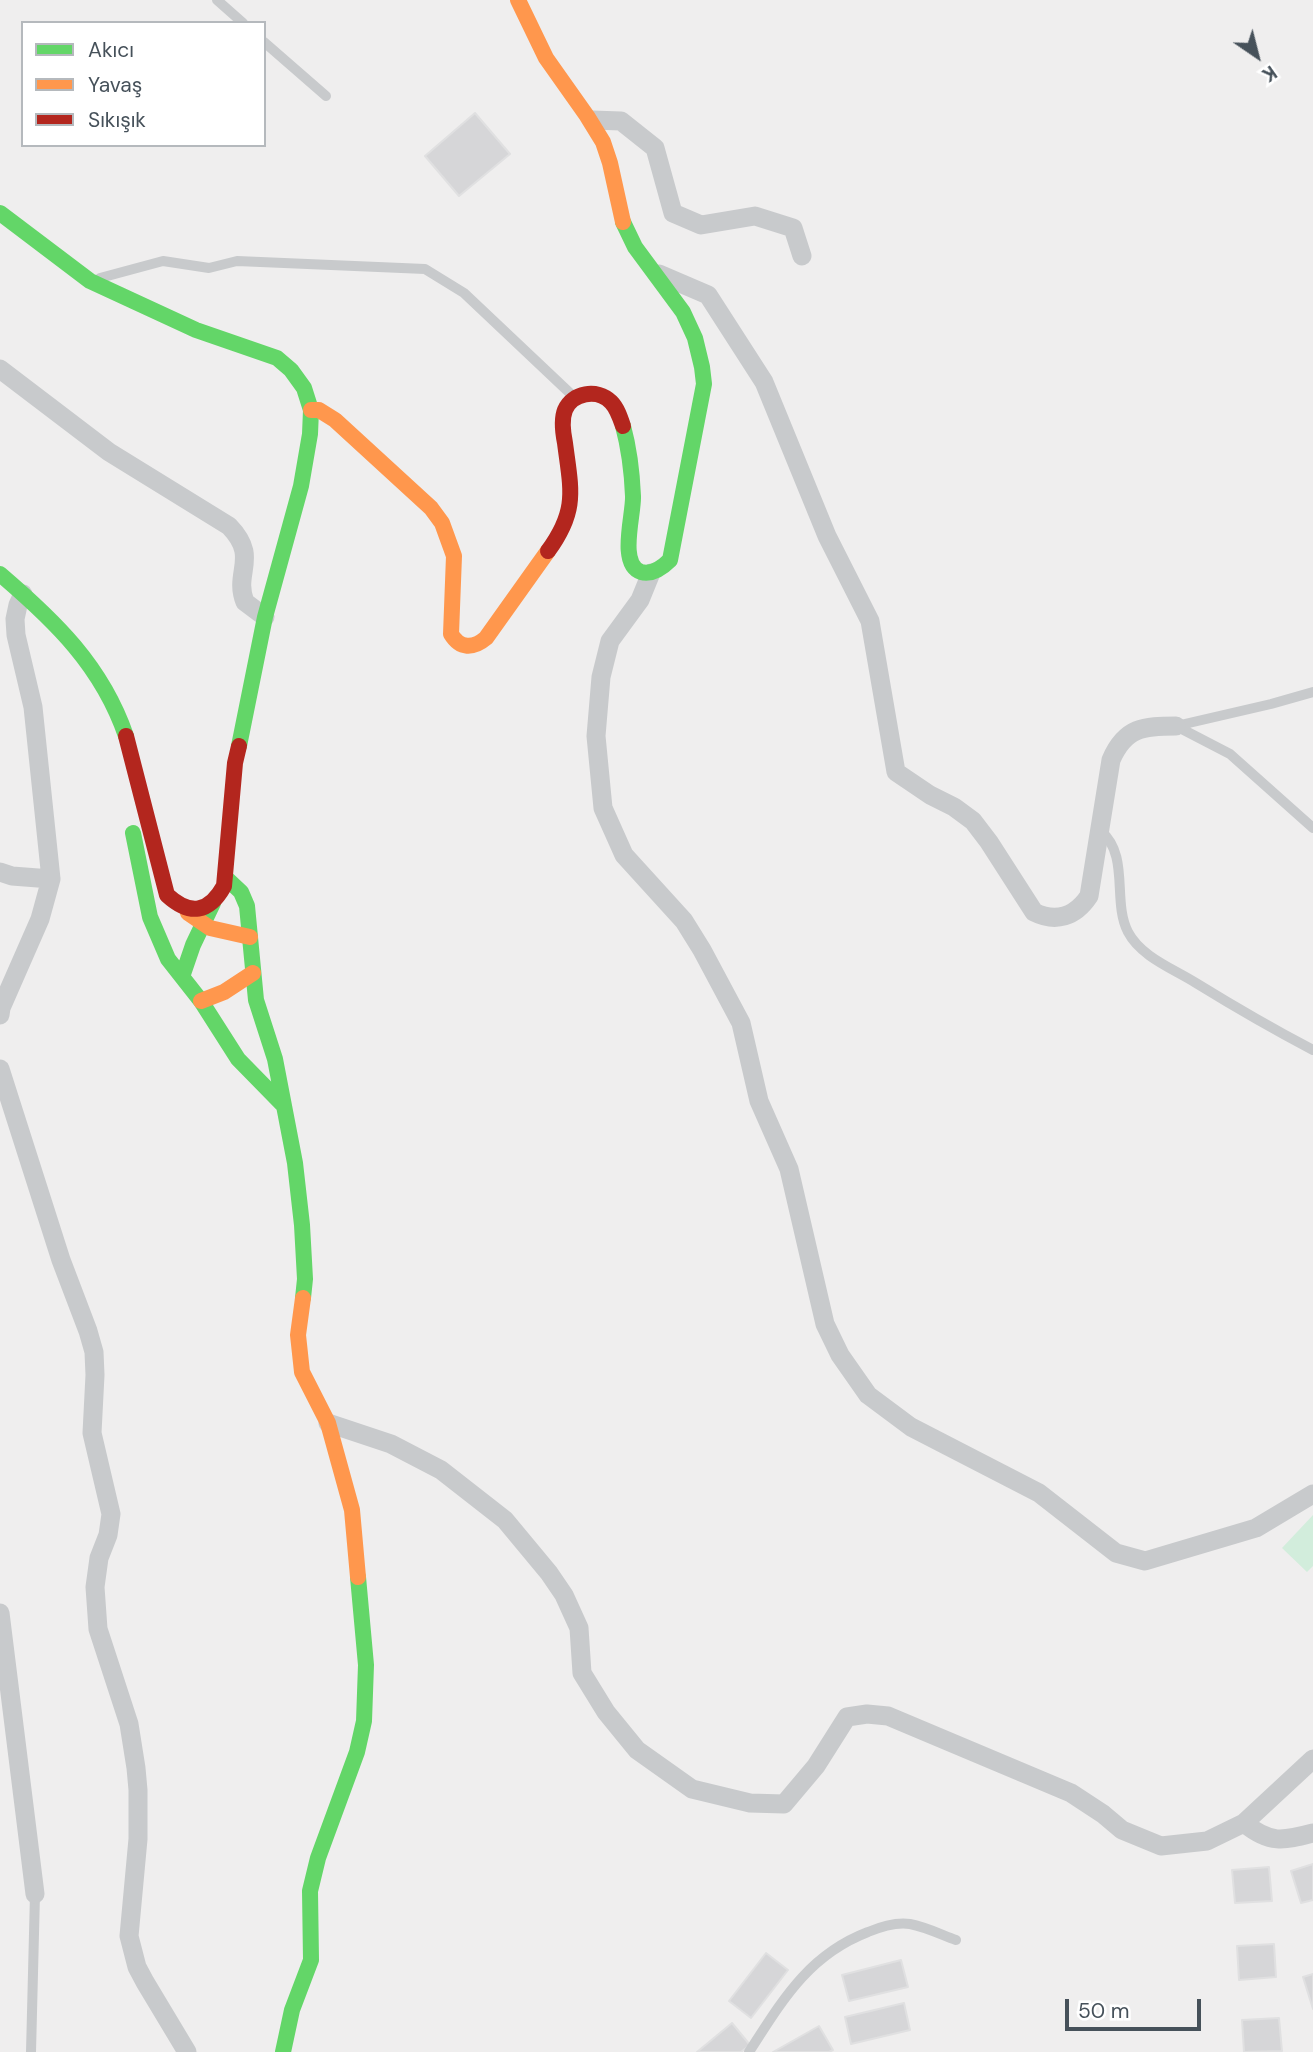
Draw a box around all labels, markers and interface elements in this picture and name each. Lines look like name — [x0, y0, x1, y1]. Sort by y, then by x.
legend — [21, 21, 266, 147]
north arrow — [1222, 21, 1292, 91]
text: Akıcı — [88, 36, 134, 64]
text: K — [1257, 60, 1282, 87]
text: Yavaş — [88, 71, 142, 99]
text: Sıkışık — [88, 106, 146, 134]
scale bar — [1068, 1986, 1204, 2030]
text: 50 m — [1078, 1997, 1129, 2025]

